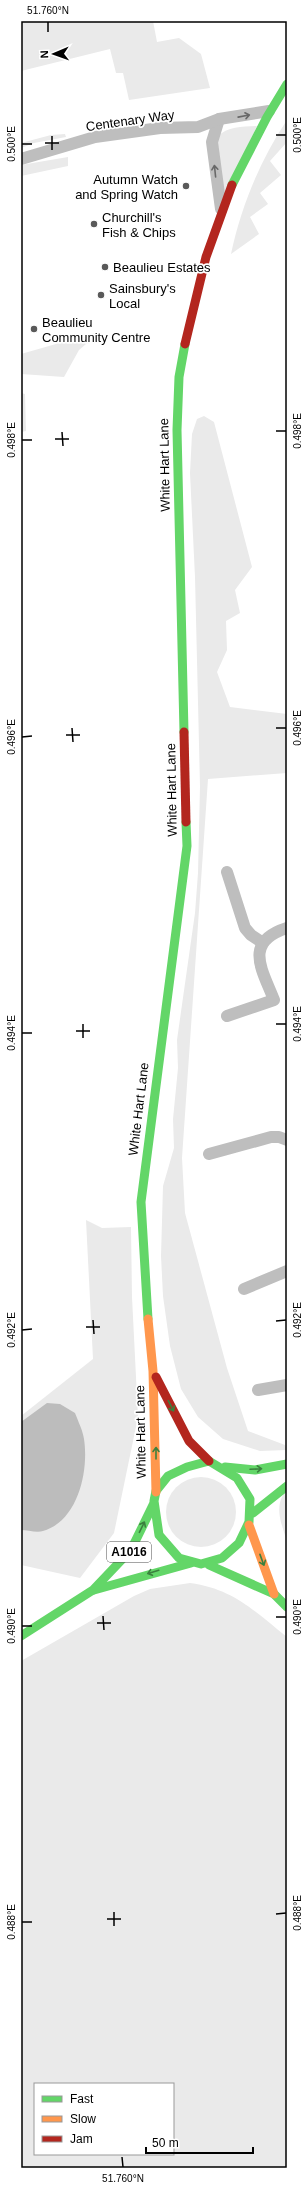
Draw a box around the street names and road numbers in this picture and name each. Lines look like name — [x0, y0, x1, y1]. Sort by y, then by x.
street label: Centenary Way — [85, 107, 176, 134]
street label: White Hart Lane — [156, 418, 173, 512]
street label: White Hart Lane — [163, 743, 180, 837]
street label: White Hart Lane — [125, 1062, 152, 1157]
street label: White Hart Lane — [132, 1385, 149, 1479]
road number: A1016 — [107, 1542, 151, 1562]

